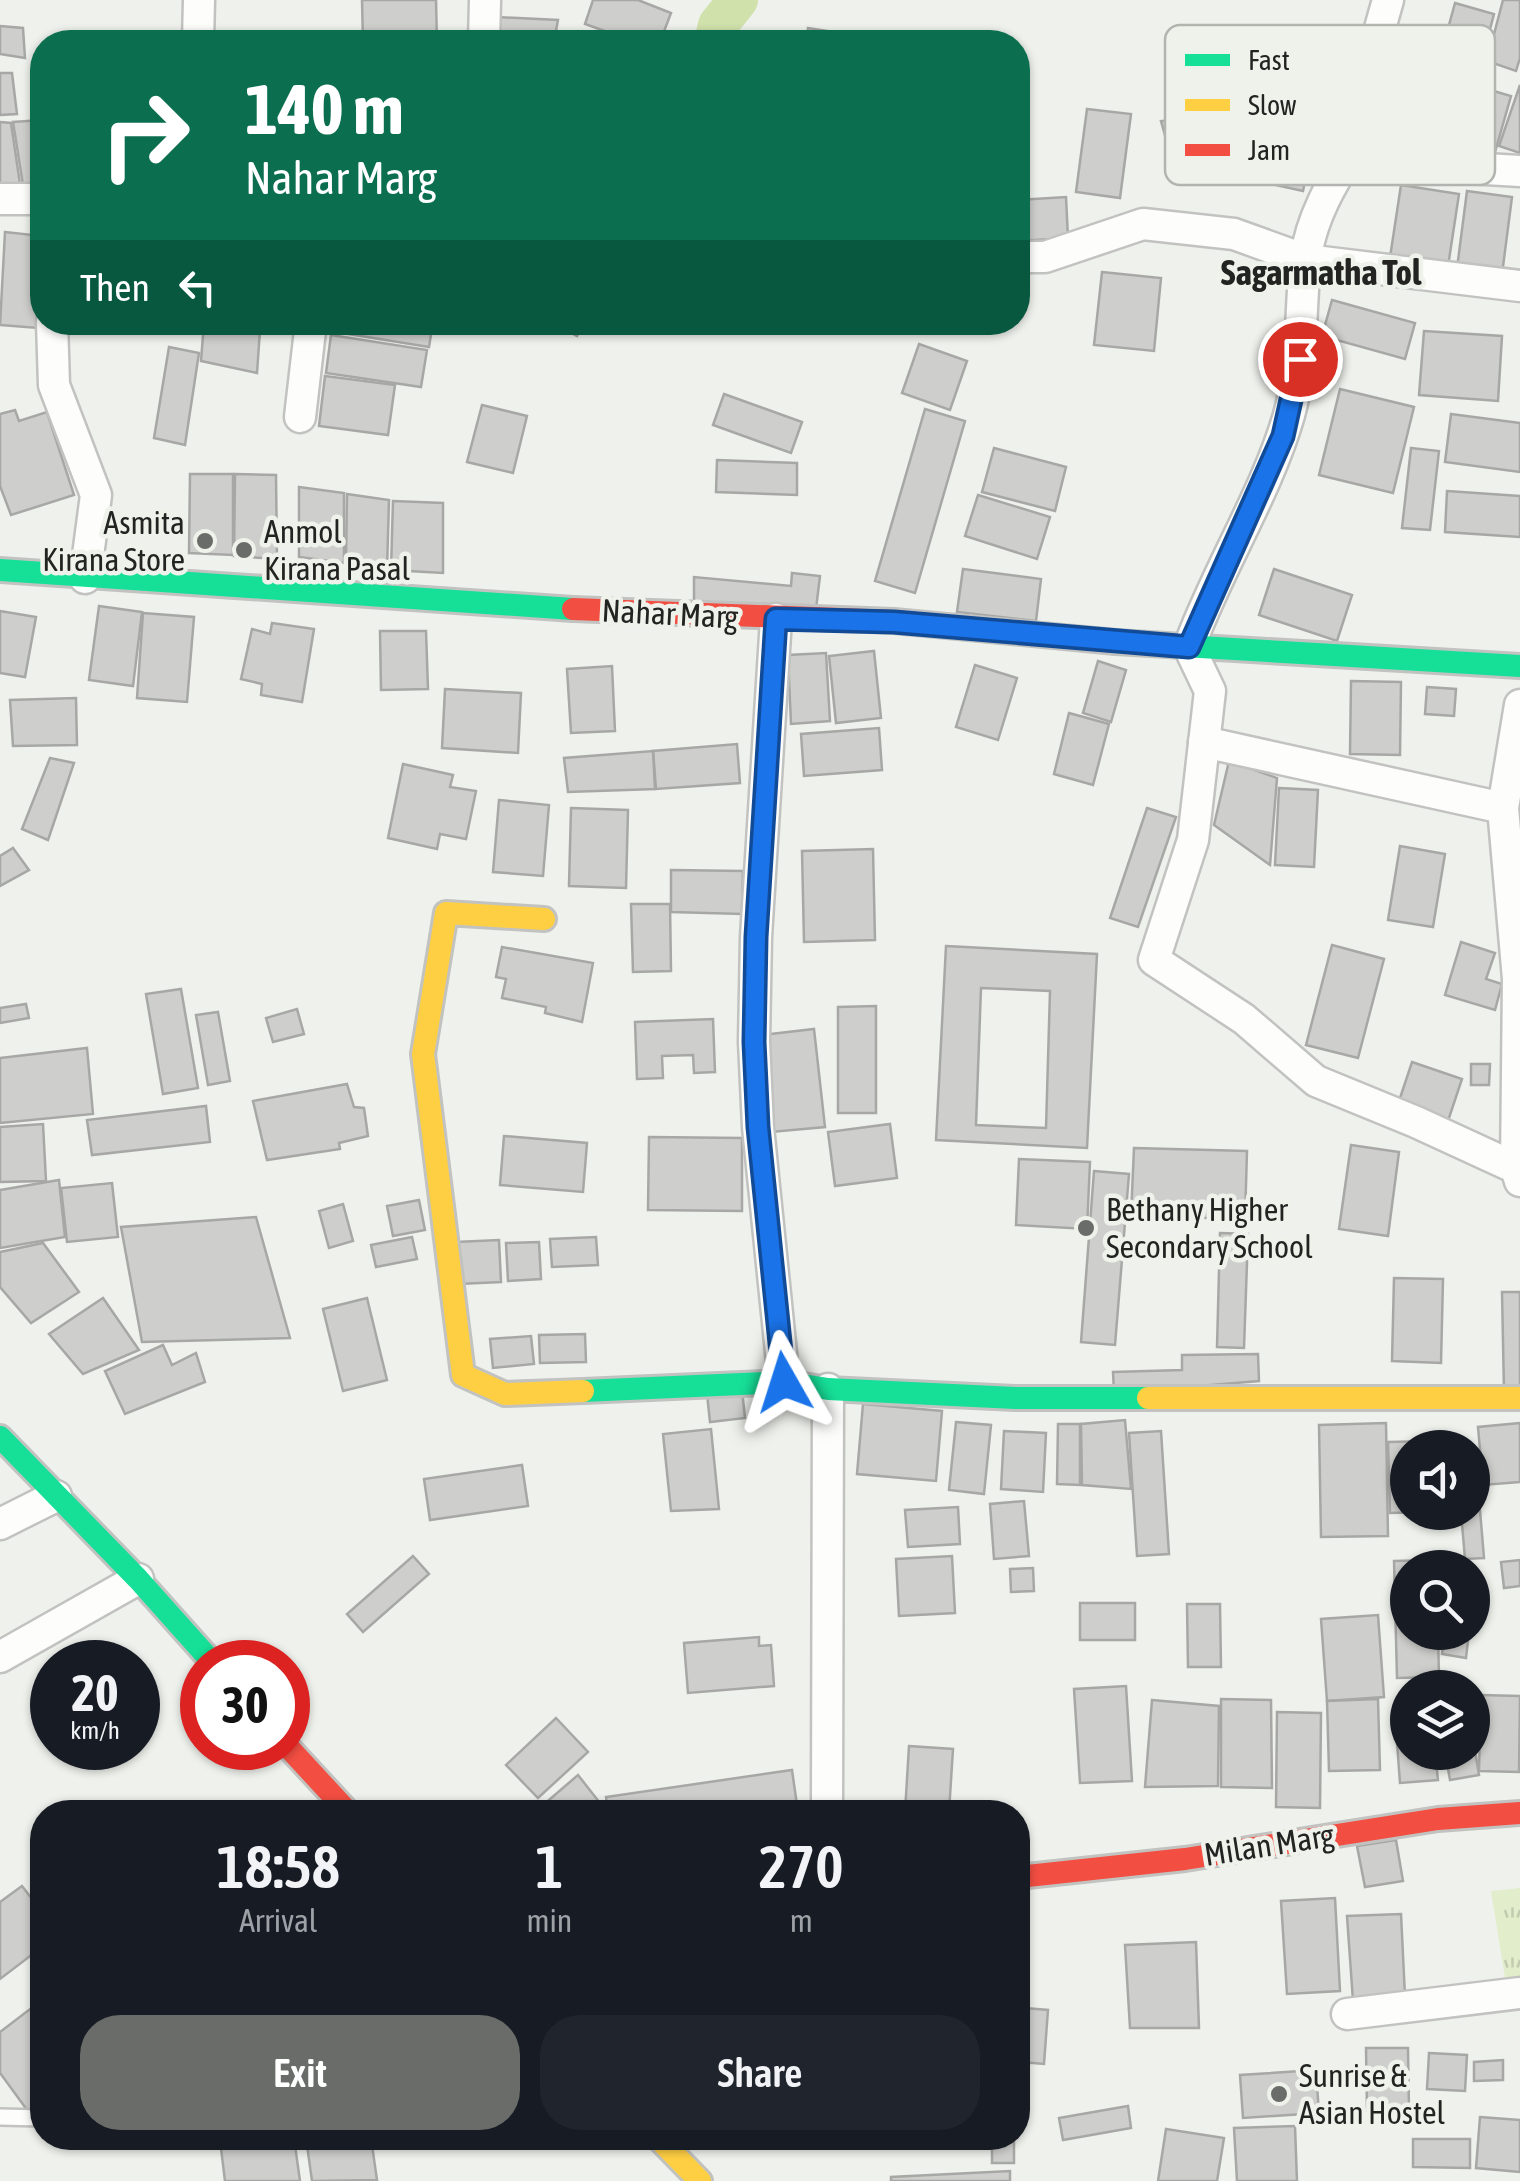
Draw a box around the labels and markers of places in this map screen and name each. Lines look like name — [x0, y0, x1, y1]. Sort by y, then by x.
pin — [1258, 317, 1343, 402]
place label: Asmita Kirana Store — [42, 504, 185, 578]
place label: Anmol Kirana Pasal — [264, 513, 411, 587]
marker: Asmita Kirana Store — [194, 530, 216, 552]
marker: Anmol Kirana Pasal — [233, 539, 255, 561]
place label: Bethany Higher Secondary School — [1106, 1191, 1313, 1265]
marker: Bethany Higher Secondary School — [1075, 1217, 1097, 1239]
place label: Sunrise & Asian Hostel — [1299, 2057, 1445, 2131]
marker: Sunrise & Asian Hostel — [1268, 2083, 1290, 2105]

